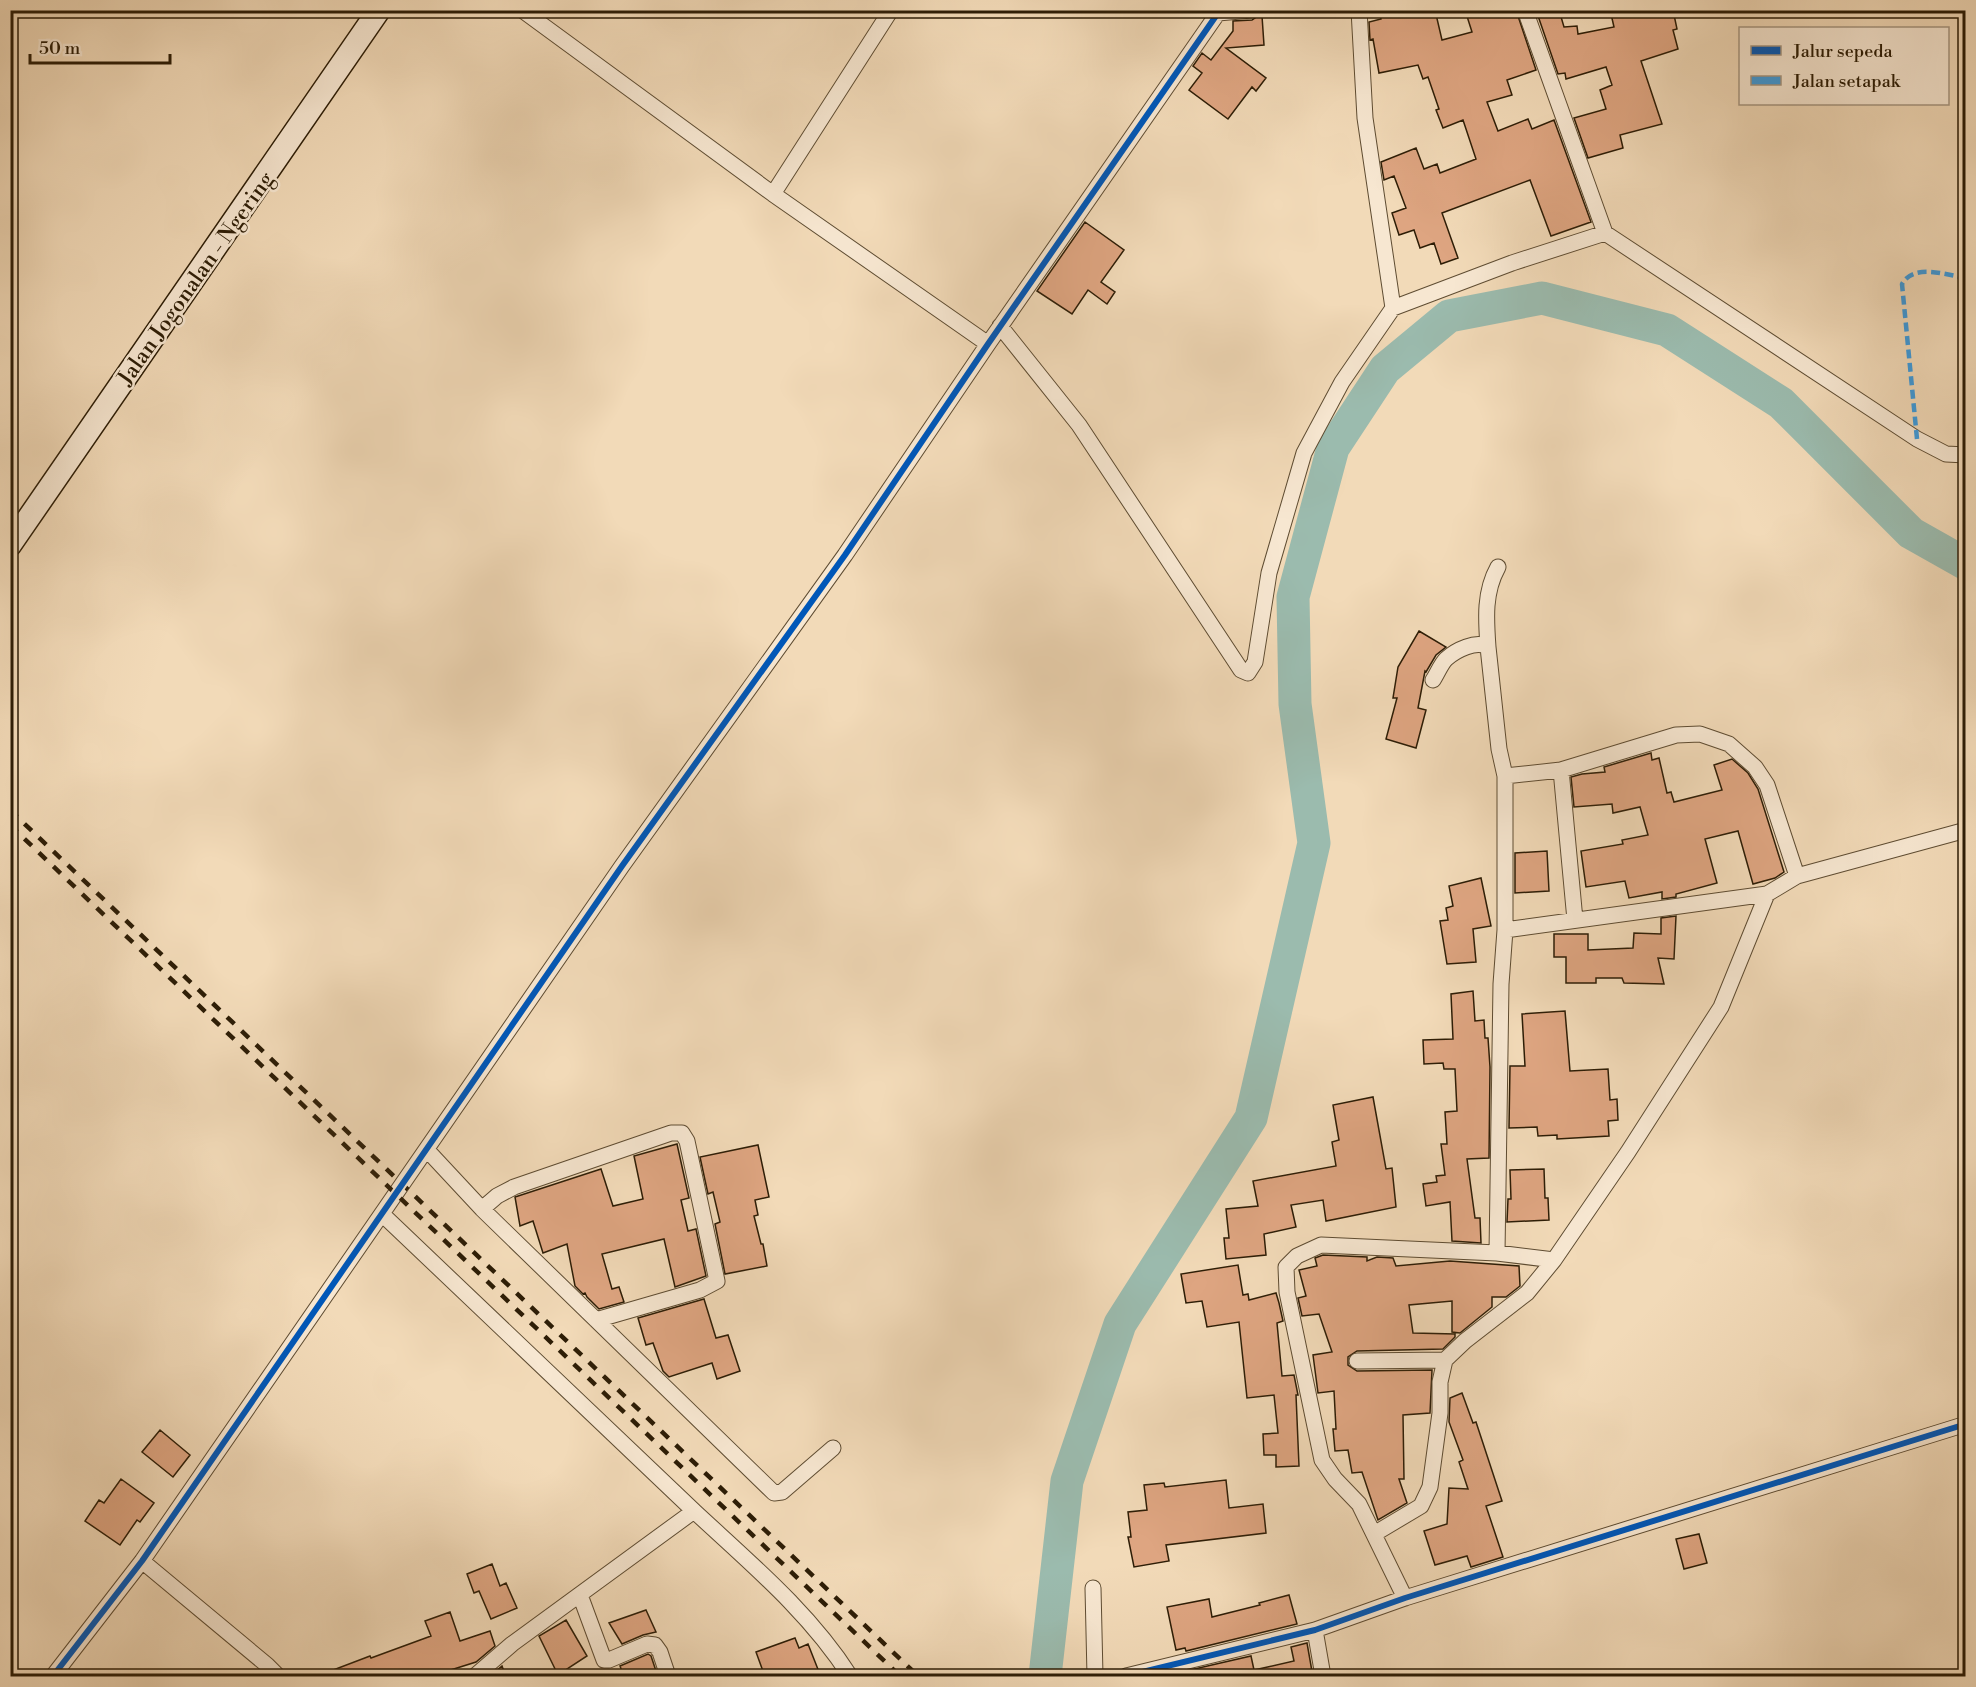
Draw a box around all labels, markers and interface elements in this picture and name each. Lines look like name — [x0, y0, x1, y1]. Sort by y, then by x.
scale bar — [30, 27, 170, 65]
legend — [1739, 27, 1949, 105]
text: 50 m — [39, 37, 81, 60]
text: Jalur sepeda — [1792, 40, 1894, 63]
text: Jalan setapak — [1792, 70, 1902, 93]
street label: Jalan Jogonalan - Ngering — [112, 166, 281, 392]

